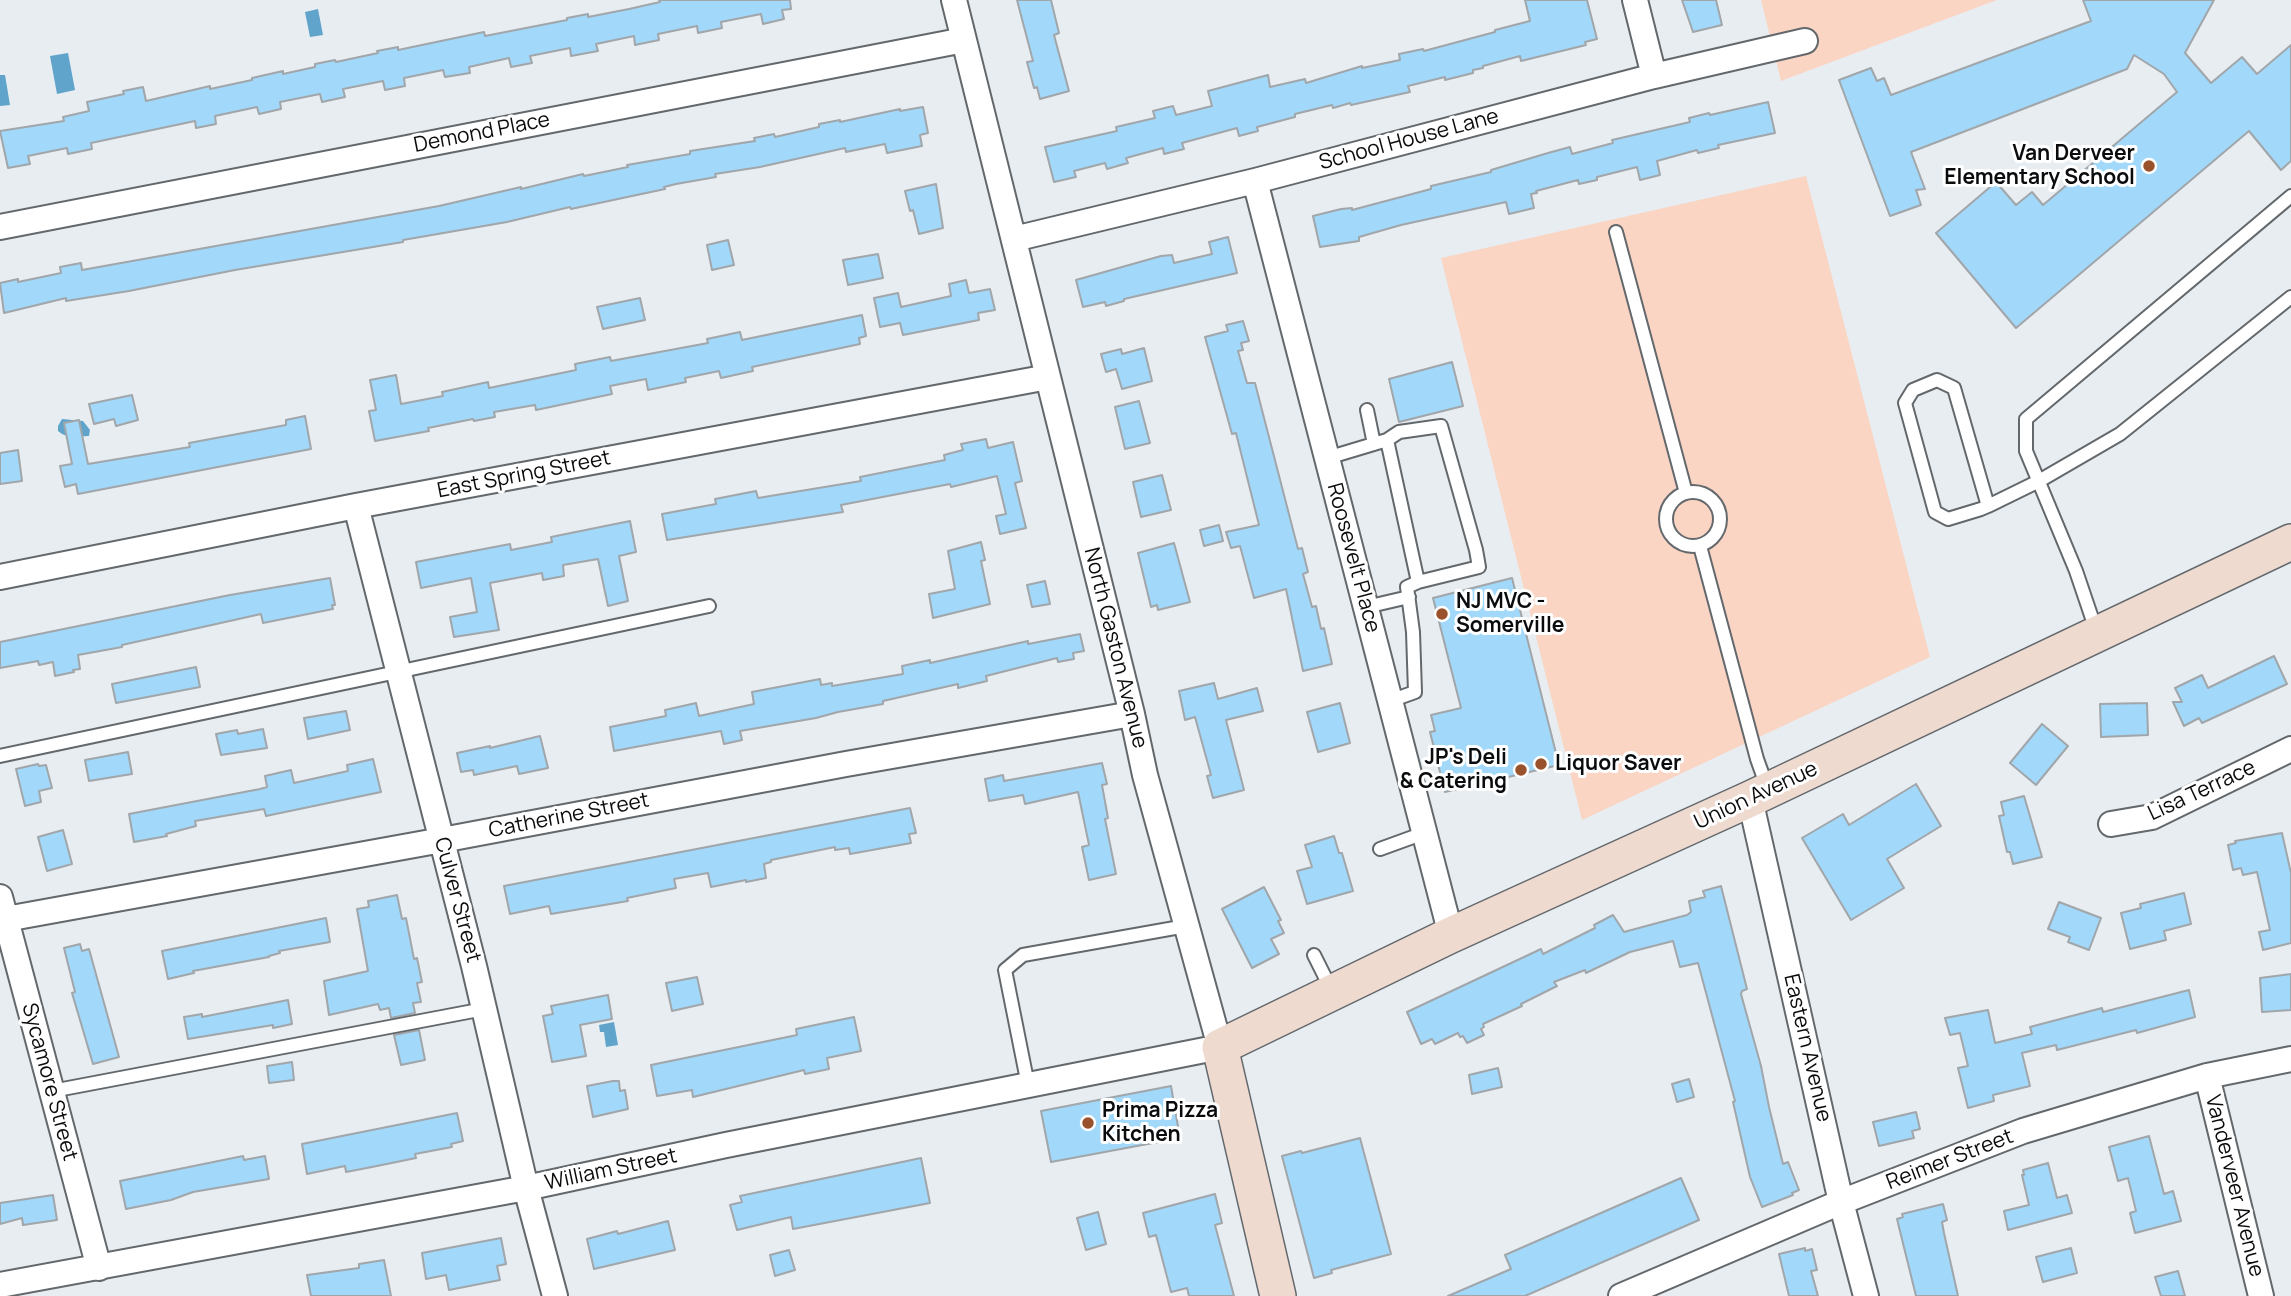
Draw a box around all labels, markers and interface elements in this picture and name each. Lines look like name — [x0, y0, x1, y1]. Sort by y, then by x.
street label: School House Lane — [1316, 104, 1502, 176]
street label: Demond Place — [412, 107, 552, 159]
place label: Van Derveer Elementary School — [1944, 141, 2135, 191]
marker: Van Derveer Elementary School — [2141, 158, 2157, 174]
street label: East Spring Street — [435, 446, 613, 504]
street label: Roosevelt Place — [1321, 480, 1385, 636]
street label: North Gaston Avenue — [1078, 545, 1152, 751]
place label: NJ MVC - Somerville — [1456, 589, 1564, 639]
marker: NJ MVC - Somerville — [1434, 606, 1450, 622]
place label: JP's Deli & Catering — [1400, 745, 1507, 795]
place label: Liquor Saver — [1555, 751, 1681, 777]
street label: Lisa Terrace — [2144, 755, 2260, 827]
marker: Liquor Saver — [1533, 756, 1549, 772]
street label: Union Avenue — [1690, 756, 1822, 836]
marker: JP's Deli & Catering — [1513, 762, 1529, 778]
street label: Catherine Street — [487, 788, 651, 844]
street label: Culver Street — [428, 835, 486, 965]
street label: Eastern Avenue — [1778, 972, 1836, 1124]
street label: Sycamore Street — [16, 1000, 82, 1164]
street label: Vanderveer Avenue — [2199, 1092, 2269, 1280]
place label: Prima Pizza Kitchen — [1102, 1098, 1218, 1148]
marker: Prima Pizza Kitchen — [1080, 1115, 1096, 1131]
street label: Reimer Street — [1883, 1124, 2017, 1196]
street label: William Street — [543, 1144, 679, 1196]

